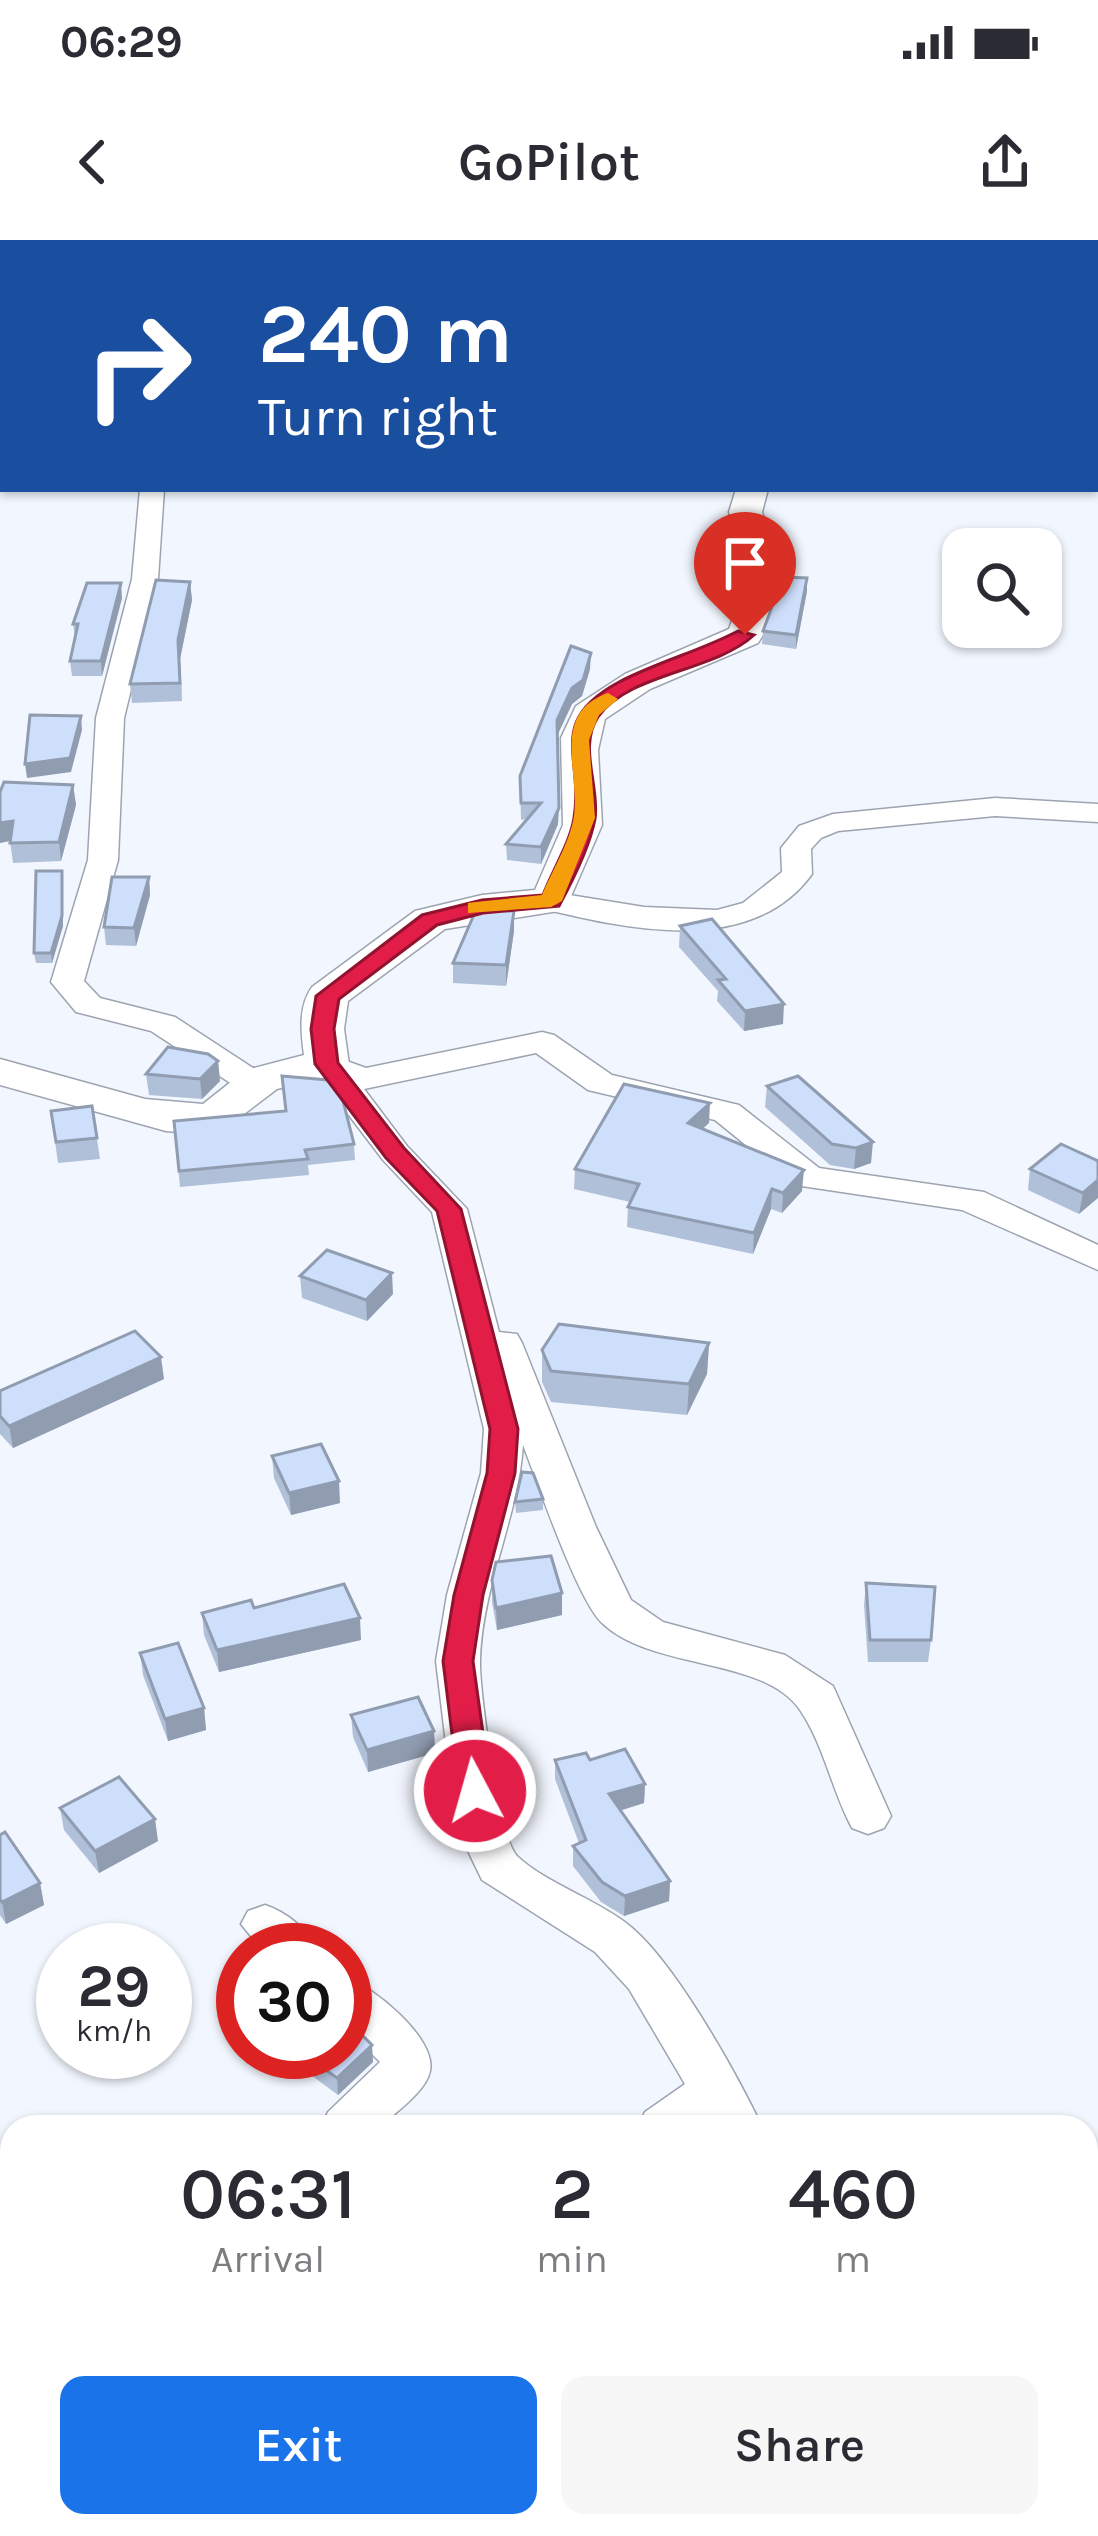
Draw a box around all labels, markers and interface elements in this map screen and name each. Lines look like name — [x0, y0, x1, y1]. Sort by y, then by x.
text: 06:29 — [60, 16, 183, 68]
icon: back — [60, 129, 126, 195]
icon: share — [972, 129, 1038, 195]
text: GoPilot — [458, 130, 640, 194]
text: 240 m — [258, 285, 513, 383]
icon: right — [60, 288, 216, 444]
text: Turn right — [258, 385, 498, 449]
pin — [694, 512, 796, 635]
map controls — [942, 528, 1062, 648]
button: search — [942, 528, 1062, 648]
icon: arrive — [712, 530, 778, 596]
position arrow — [412, 1728, 538, 1854]
speed limit sign: 30 — [216, 1923, 372, 2079]
text: 29 — [78, 1951, 150, 2021]
text: km/h — [76, 2013, 152, 2049]
text: 06:31 — [180, 2152, 356, 2236]
text: 2 — [550, 2152, 593, 2236]
text: 460 — [788, 2152, 918, 2236]
text: Arrival — [211, 2236, 325, 2282]
text: min — [536, 2236, 608, 2282]
text: m — [835, 2236, 871, 2282]
button: Exit — [60, 2376, 537, 2514]
button: Share — [561, 2376, 1038, 2514]

